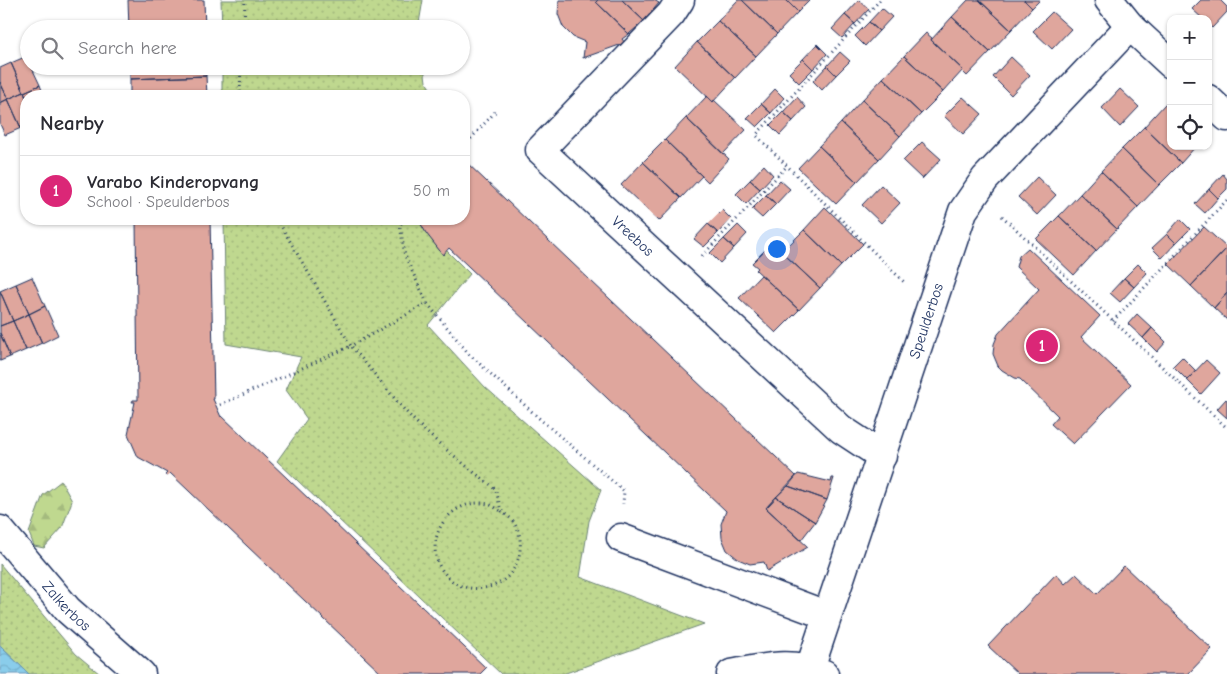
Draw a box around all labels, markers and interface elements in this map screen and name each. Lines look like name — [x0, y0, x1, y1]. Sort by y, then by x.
map controls — [1167, 15, 1212, 150]
button: + — [1167, 15, 1212, 60]
search box — [20, 20, 470, 75]
icon: search — [38, 34, 66, 62]
text: Search here — [78, 37, 177, 59]
button: − — [1167, 60, 1212, 105]
button: locate — [1167, 105, 1212, 150]
text: Nearby — [40, 111, 104, 135]
text: Varabo Kinderopvang — [87, 171, 259, 193]
text: 1 — [53, 182, 59, 200]
text: 50 m — [413, 182, 450, 200]
text: School · Speulderbos — [87, 193, 230, 211]
street label: Vreebos — [608, 212, 658, 260]
your location — [764, 236, 790, 262]
street label: Speulderbos — [905, 281, 947, 361]
pin: 1 — [1026, 327, 1058, 365]
street label: Zalkerbos — [38, 577, 94, 635]

